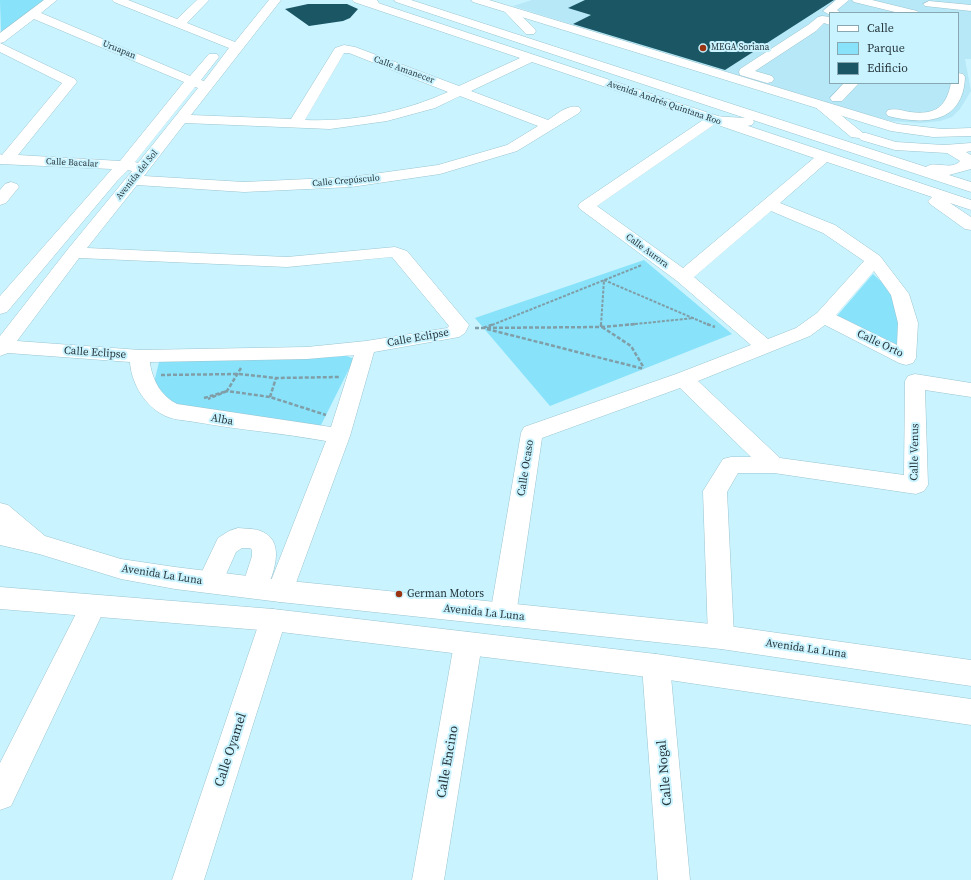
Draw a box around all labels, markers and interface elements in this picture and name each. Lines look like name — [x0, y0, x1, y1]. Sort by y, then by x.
legend — [829, 12, 959, 84]
text: Calle — [867, 20, 894, 36]
street label: Uruapan — [101, 38, 137, 62]
text: Parque — [867, 40, 905, 56]
marker: MEGA Soriana — [698, 43, 708, 53]
place label: MEGA Soriana — [711, 43, 769, 53]
street label: Calle Amanecer — [372, 54, 436, 86]
text: Edificio — [867, 60, 908, 76]
street label: Avenida Andrés Quintana Roo — [606, 78, 722, 128]
street label: Avenida del Sol — [114, 148, 160, 202]
street label: Calle Bacalar — [46, 156, 98, 170]
street label: Calle Crepúsculo — [312, 173, 380, 189]
street label: Calle Aurora — [623, 232, 671, 270]
street label: Calle Eclipse — [386, 326, 450, 350]
street label: Calle Orto — [855, 328, 905, 360]
street label: Calle Eclipse — [63, 344, 127, 362]
street label: Alba — [210, 412, 234, 428]
street label: Calle Venus — [908, 423, 922, 481]
street label: Calle Ocaso — [515, 439, 537, 497]
street label: Avenida La Luna — [121, 562, 203, 588]
place label: German Motors — [407, 587, 484, 601]
marker: German Motors — [394, 589, 404, 599]
street label: Avenida La Luna — [443, 602, 525, 624]
street label: Avenida La Luna — [765, 637, 847, 661]
street label: Calle Oyamel — [212, 711, 250, 789]
street label: Calle Encino — [434, 725, 462, 799]
street label: Calle Nogal — [654, 740, 676, 806]

